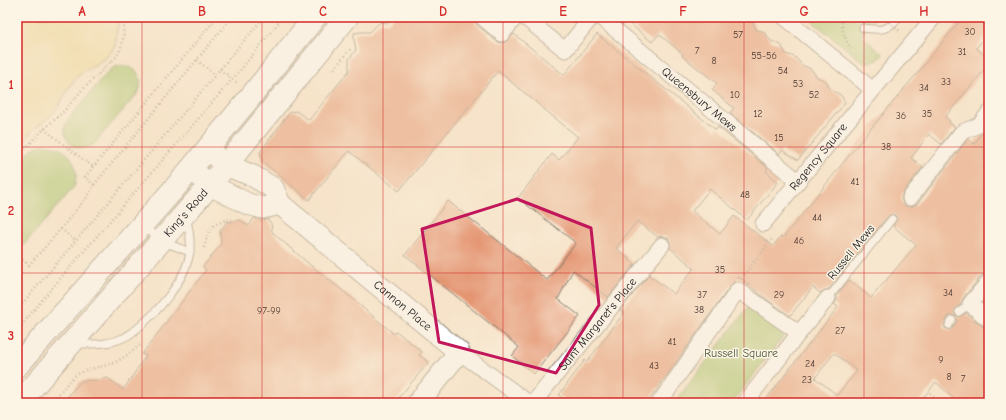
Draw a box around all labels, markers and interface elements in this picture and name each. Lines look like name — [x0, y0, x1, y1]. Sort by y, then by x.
text: A — [78, 4, 86, 19]
text: B — [198, 4, 206, 19]
text: C — [319, 4, 327, 19]
text: D — [439, 4, 447, 19]
text: E — [559, 4, 567, 19]
text: F — [679, 4, 687, 19]
text: G — [799, 4, 809, 19]
text: H — [919, 4, 929, 19]
house number: 30 — [964, 26, 976, 38]
house number: 57 — [733, 29, 743, 41]
house number: 7 — [695, 45, 700, 57]
house number: 31 — [957, 46, 967, 58]
house number: 55-56 — [751, 50, 777, 62]
house number: 8 — [711, 55, 717, 67]
street label: Queensbury Mews — [659, 64, 740, 134]
house number: 54 — [778, 65, 788, 77]
house number: 33 — [941, 76, 951, 88]
text: 1 — [8, 77, 14, 92]
house number: 53 — [793, 78, 803, 90]
house number: 34 — [919, 82, 929, 94]
house number: 10 — [730, 89, 740, 101]
house number: 52 — [809, 89, 819, 101]
house number: 12 — [753, 108, 763, 120]
house number: 35 — [922, 108, 932, 120]
house number: 36 — [896, 110, 906, 122]
street label: Regency Square — [786, 120, 850, 193]
house number: 15 — [774, 132, 784, 144]
house number: 38 — [881, 141, 891, 153]
house number: 41 — [851, 176, 859, 188]
street label: King's Road — [161, 186, 211, 240]
house number: 48 — [740, 189, 750, 201]
text: 2 — [8, 203, 14, 218]
house number: 44 — [812, 212, 822, 224]
street label: Russell Mews — [825, 222, 877, 282]
house number: 46 — [794, 235, 804, 247]
house number: 35 — [715, 264, 725, 276]
street label: Saint Margaret's Place — [556, 275, 640, 373]
street label: Cannon Place — [371, 277, 435, 334]
house number: 34 — [943, 287, 953, 299]
house number: 37 — [697, 289, 707, 301]
house number: 29 — [774, 289, 784, 301]
house number: 38 — [694, 304, 704, 316]
house number: 97-99 — [257, 305, 281, 317]
house number: 27 — [835, 325, 845, 337]
text: 3 — [8, 328, 14, 343]
house number: 41 — [668, 336, 676, 348]
park label: Russell Square — [704, 346, 778, 360]
house number: 9 — [938, 354, 944, 366]
house number: 24 — [805, 358, 815, 370]
house number: 43 — [649, 360, 659, 372]
house number: 8 — [946, 371, 952, 383]
house number: 7 — [961, 373, 966, 385]
house number: 23 — [802, 374, 812, 386]

